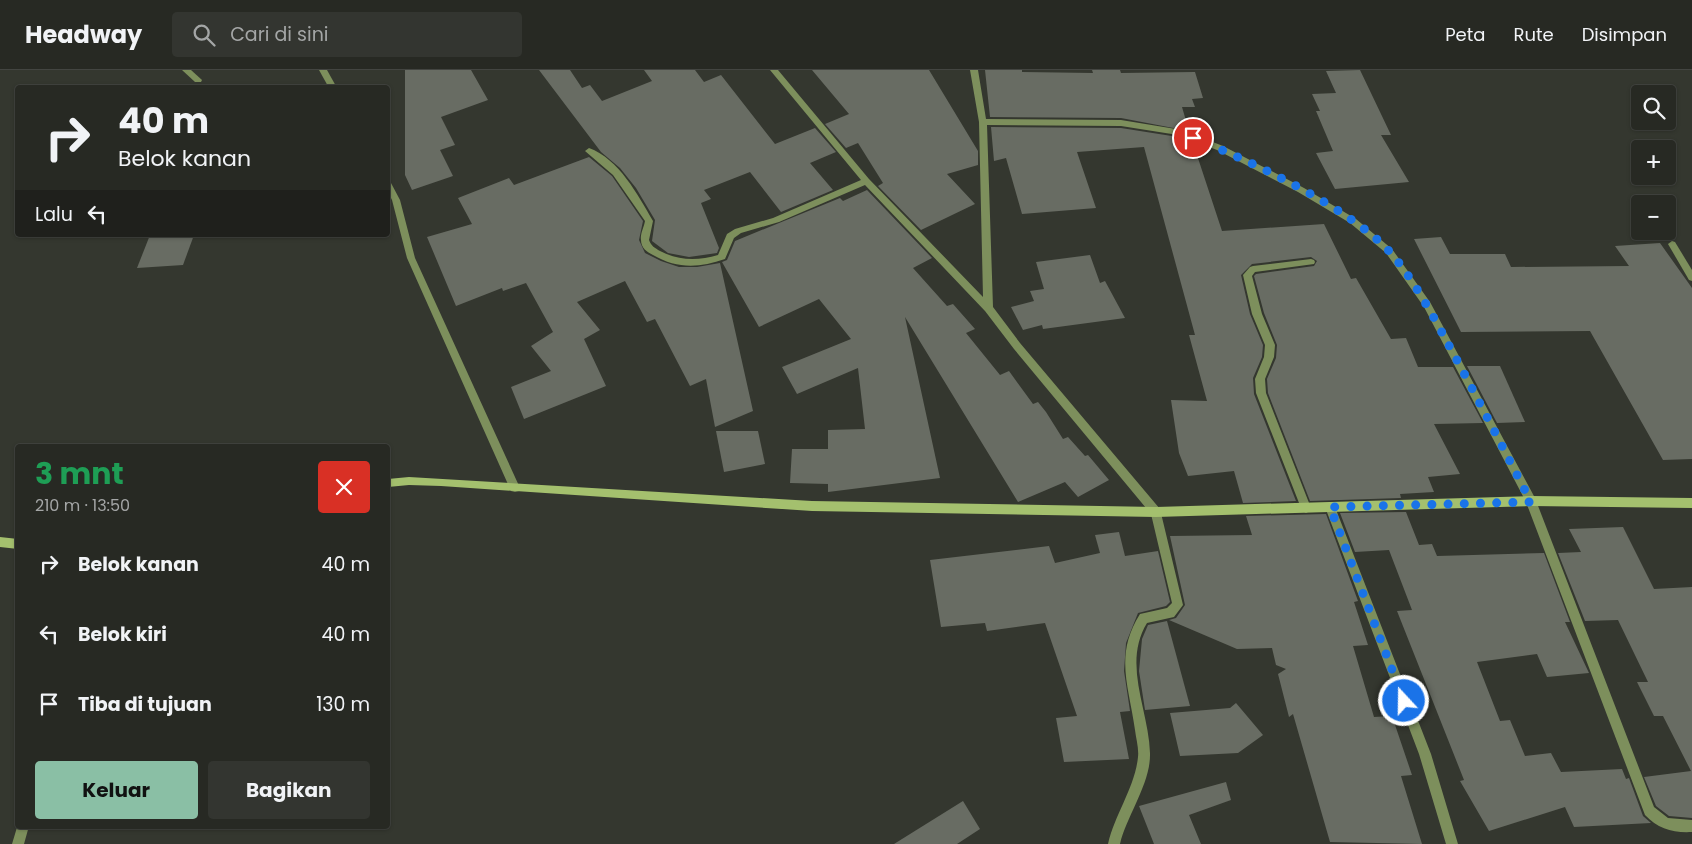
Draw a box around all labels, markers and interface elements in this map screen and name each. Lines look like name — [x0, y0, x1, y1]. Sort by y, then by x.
search box — [172, 12, 522, 57]
text: Headway — [25, 18, 142, 51]
icon: search — [190, 21, 218, 49]
text: Cari di sini — [230, 21, 329, 48]
text: Peta — [1445, 22, 1485, 47]
text: Rute — [1513, 22, 1554, 47]
text: Disimpan — [1582, 22, 1667, 47]
map controls — [1631, 85, 1676, 240]
button: search — [1631, 85, 1676, 130]
text: 40 m — [118, 96, 209, 145]
icon: right — [35, 105, 100, 170]
pin — [1172, 117, 1214, 159]
icon: arrive — [1179, 124, 1207, 152]
button: + — [1631, 140, 1676, 185]
text: Belok kanan — [118, 143, 251, 174]
button: − — [1631, 195, 1676, 240]
icon: left — [83, 200, 111, 228]
text: Lalu — [35, 201, 73, 228]
text: 3 mnt — [35, 452, 124, 495]
button: close — [318, 461, 370, 513]
text: 210 m · 13:50 — [35, 494, 130, 517]
icon: right — [35, 550, 63, 578]
text: Belok kanan — [78, 551, 199, 578]
text: 40 m — [321, 551, 370, 578]
icon: left — [35, 620, 63, 648]
text: Belok kiri — [78, 621, 167, 648]
text: 40 m — [321, 621, 370, 648]
position arrow — [1377, 674, 1429, 726]
icon: arrive — [35, 690, 63, 718]
text: Tiba di tujuan — [78, 691, 212, 718]
text: 130 m — [316, 691, 370, 718]
button: Keluar — [35, 761, 198, 819]
button: Bagikan — [208, 761, 370, 819]

